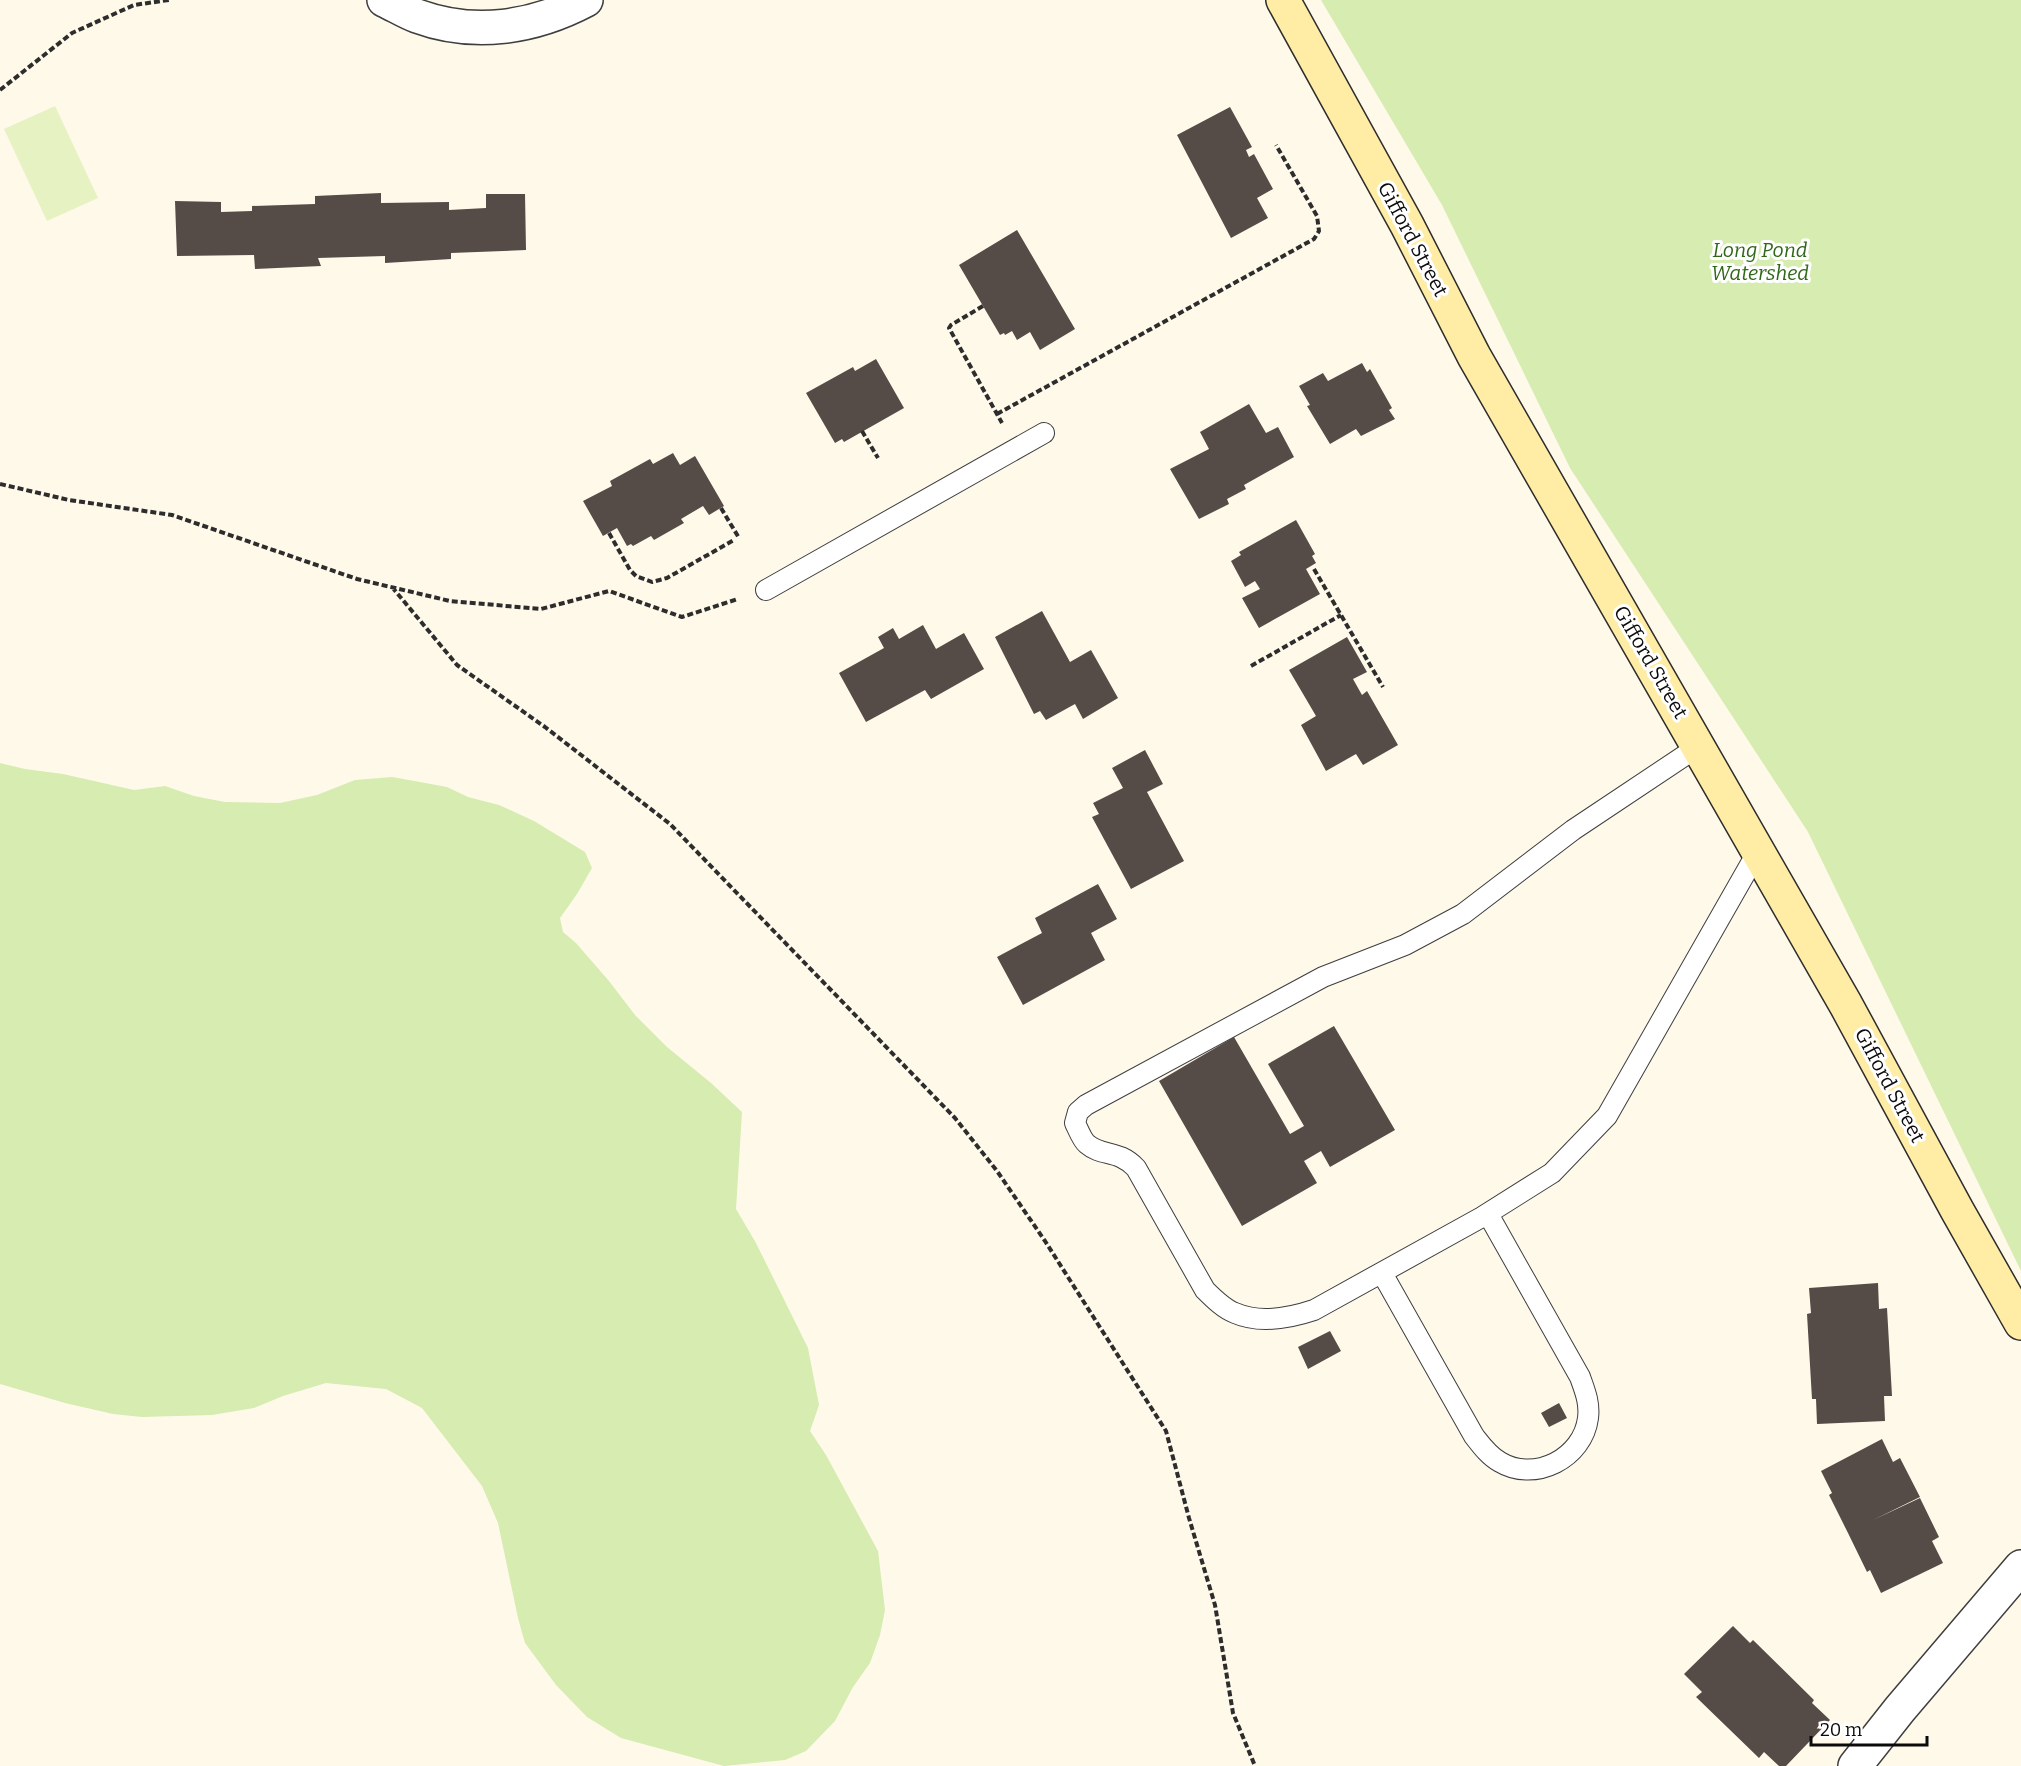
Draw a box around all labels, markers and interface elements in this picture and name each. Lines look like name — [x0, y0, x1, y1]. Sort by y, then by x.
street label: Gifford Street — [1373, 178, 1453, 300]
park label: Long Pond Watershed — [1711, 238, 1809, 285]
street label: Gifford Street — [1609, 601, 1693, 723]
street label: Gifford Street — [1850, 1024, 1930, 1146]
scale bar — [1811, 1709, 1926, 1747]
text: 20 m — [1820, 1719, 1862, 1741]

